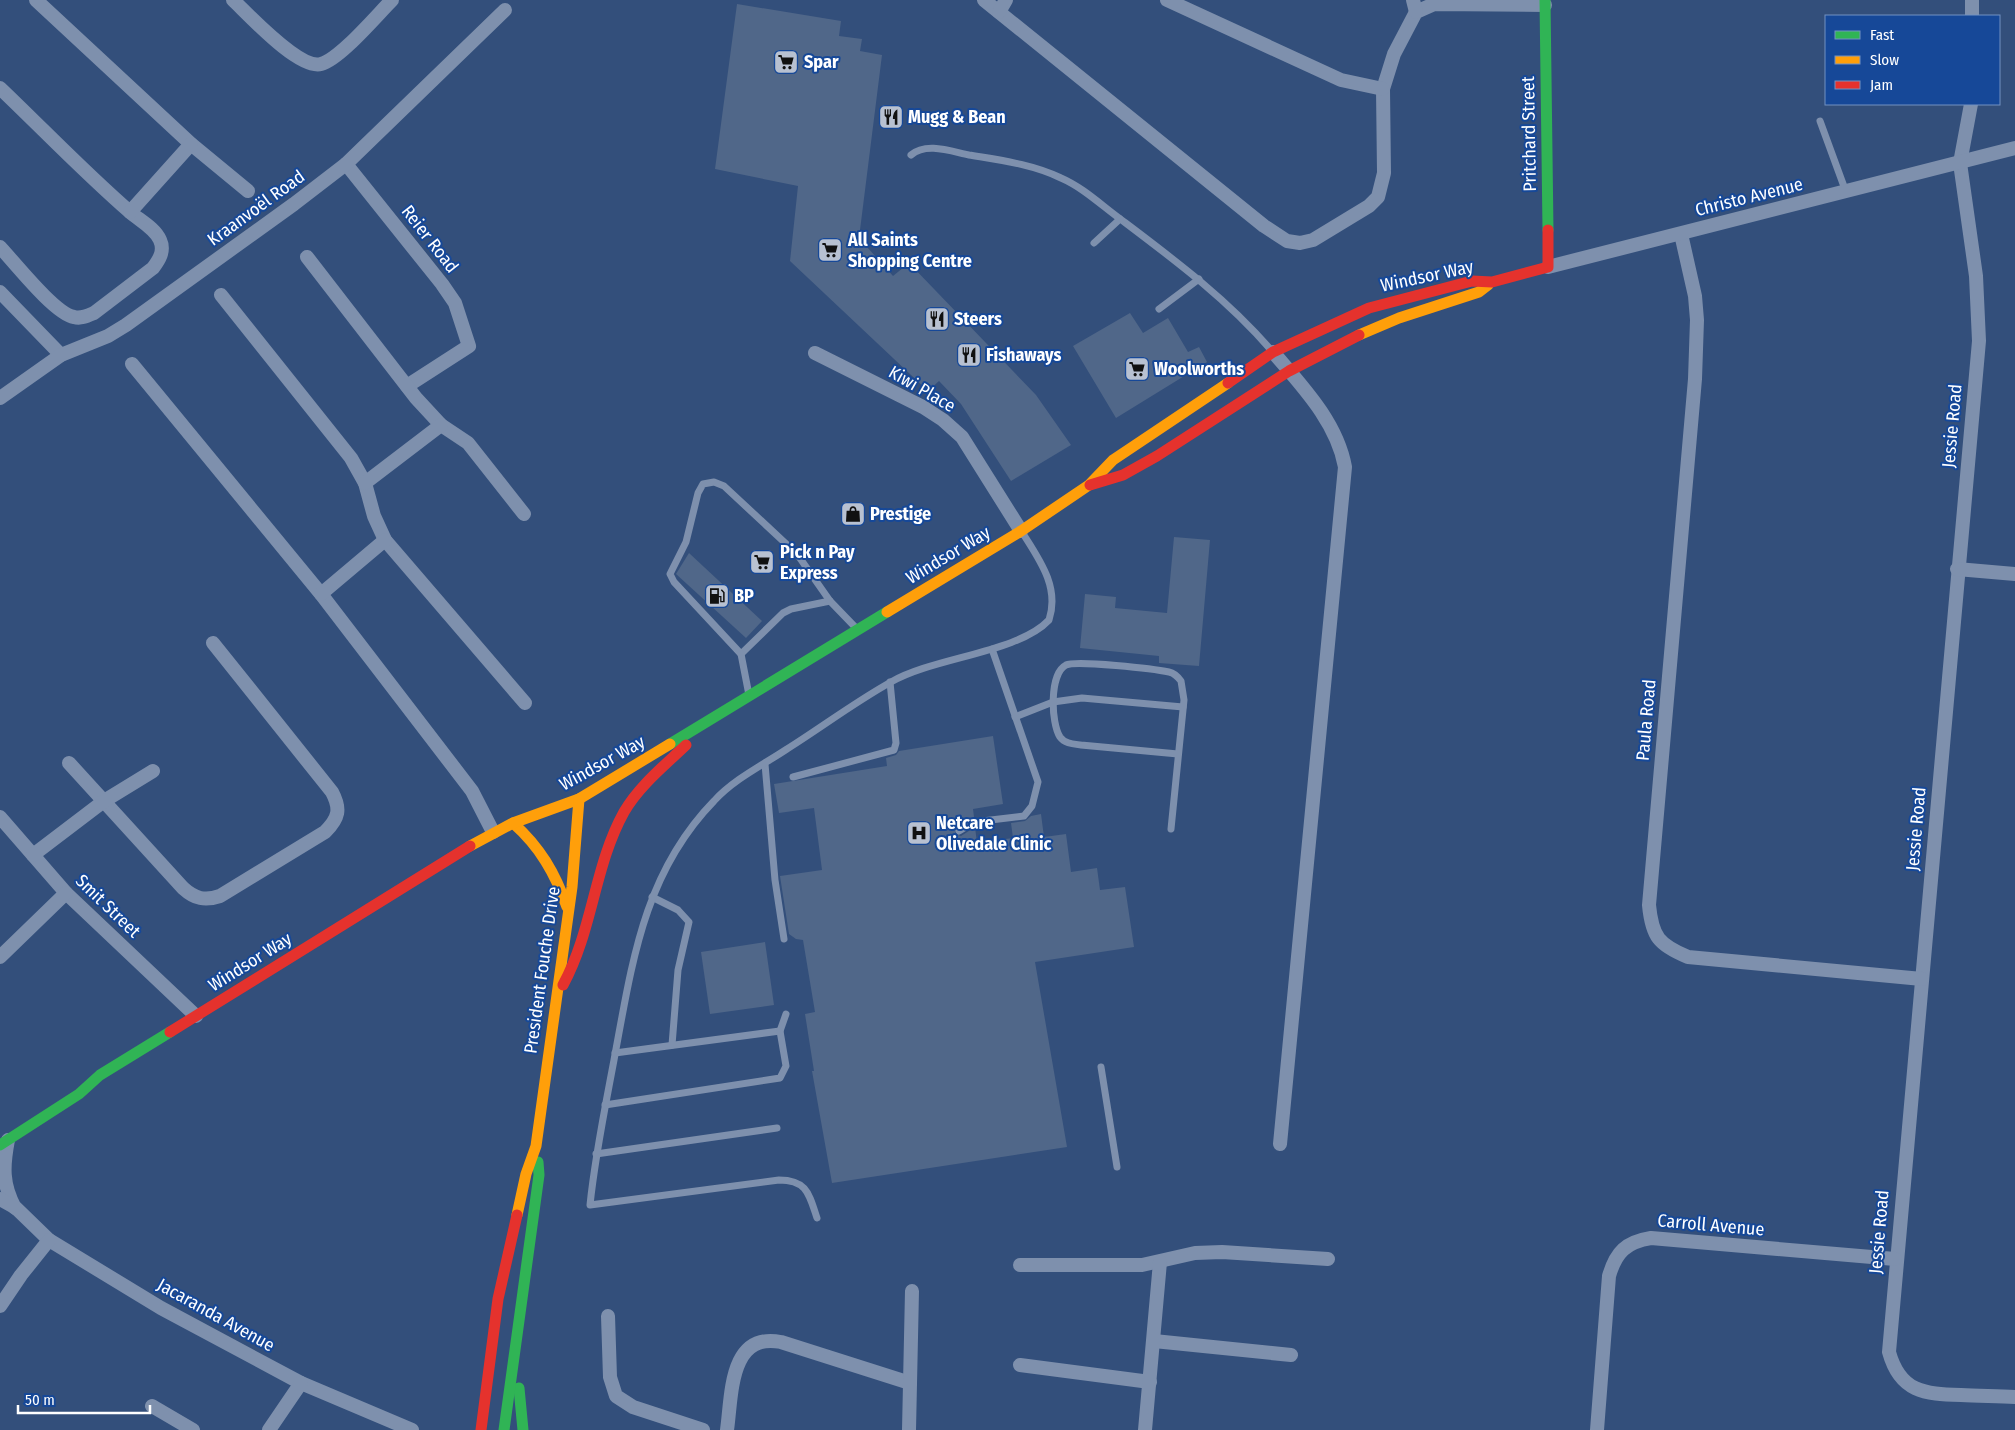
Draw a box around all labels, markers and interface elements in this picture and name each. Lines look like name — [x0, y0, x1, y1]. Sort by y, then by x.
legend — [1825, 15, 2000, 105]
text: Fast — [1870, 26, 1894, 44]
supermarket icon: Spar — [773, 49, 799, 75]
place label: Spar — [804, 51, 839, 73]
text: Slow — [1870, 51, 1899, 69]
street label: Pritchard Street — [1517, 76, 1541, 192]
text: Jam — [1870, 76, 1893, 94]
restaurant icon: Mugg & Bean — [878, 104, 904, 130]
place label: Mugg & Bean — [908, 106, 1006, 128]
street label: Kraanvoël Road — [203, 165, 309, 251]
street label: Christo Avenue — [1693, 173, 1805, 221]
street label: Reier Road — [397, 201, 463, 277]
place label: All Saints Shopping Centre — [847, 229, 972, 272]
supermarket icon: All Saints Shopping Centre — [817, 237, 843, 263]
street label: Windsor Way — [1379, 255, 1475, 297]
restaurant icon: Steers — [924, 306, 950, 332]
place label: Steers — [954, 308, 1002, 330]
restaurant icon: Fishaways — [956, 342, 982, 368]
place label: Fishaways — [986, 344, 1062, 366]
supermarket icon: Woolworths — [1124, 356, 1150, 382]
place label: Woolworths — [1154, 358, 1244, 380]
street label: Kiwi Place — [885, 361, 959, 417]
street label: Jessie Road — [1937, 383, 1967, 469]
shop icon: Prestige — [840, 501, 866, 527]
place label: Prestige — [870, 503, 931, 525]
street label: Windsor Way — [902, 521, 994, 589]
place label: Pick n Pay Express — [780, 541, 855, 584]
supermarket icon: Pick n Pay Express — [749, 549, 775, 575]
fuel station icon: BP — [704, 583, 730, 609]
place label: BP — [734, 585, 754, 607]
street label: Paula Road — [1631, 678, 1661, 762]
street label: Windsor Way — [555, 731, 649, 795]
street label: Jessie Road — [1901, 786, 1931, 872]
place label: Netcare Olivedale Clinic — [936, 812, 1052, 855]
hospital icon: Netcare Olivedale Clinic — [906, 820, 932, 846]
street label: Smit Street — [71, 870, 145, 942]
street label: President Fouche Drive — [519, 885, 565, 1055]
street label: Windsor Way — [204, 928, 296, 996]
street label: Jessie Road — [1864, 1189, 1894, 1275]
street label: Carroll Avenue — [1657, 1209, 1765, 1241]
street label: Jacaranda Avenue — [153, 1274, 279, 1356]
scale bar — [18, 1382, 150, 1414]
text: 50 m — [25, 1391, 55, 1409]

